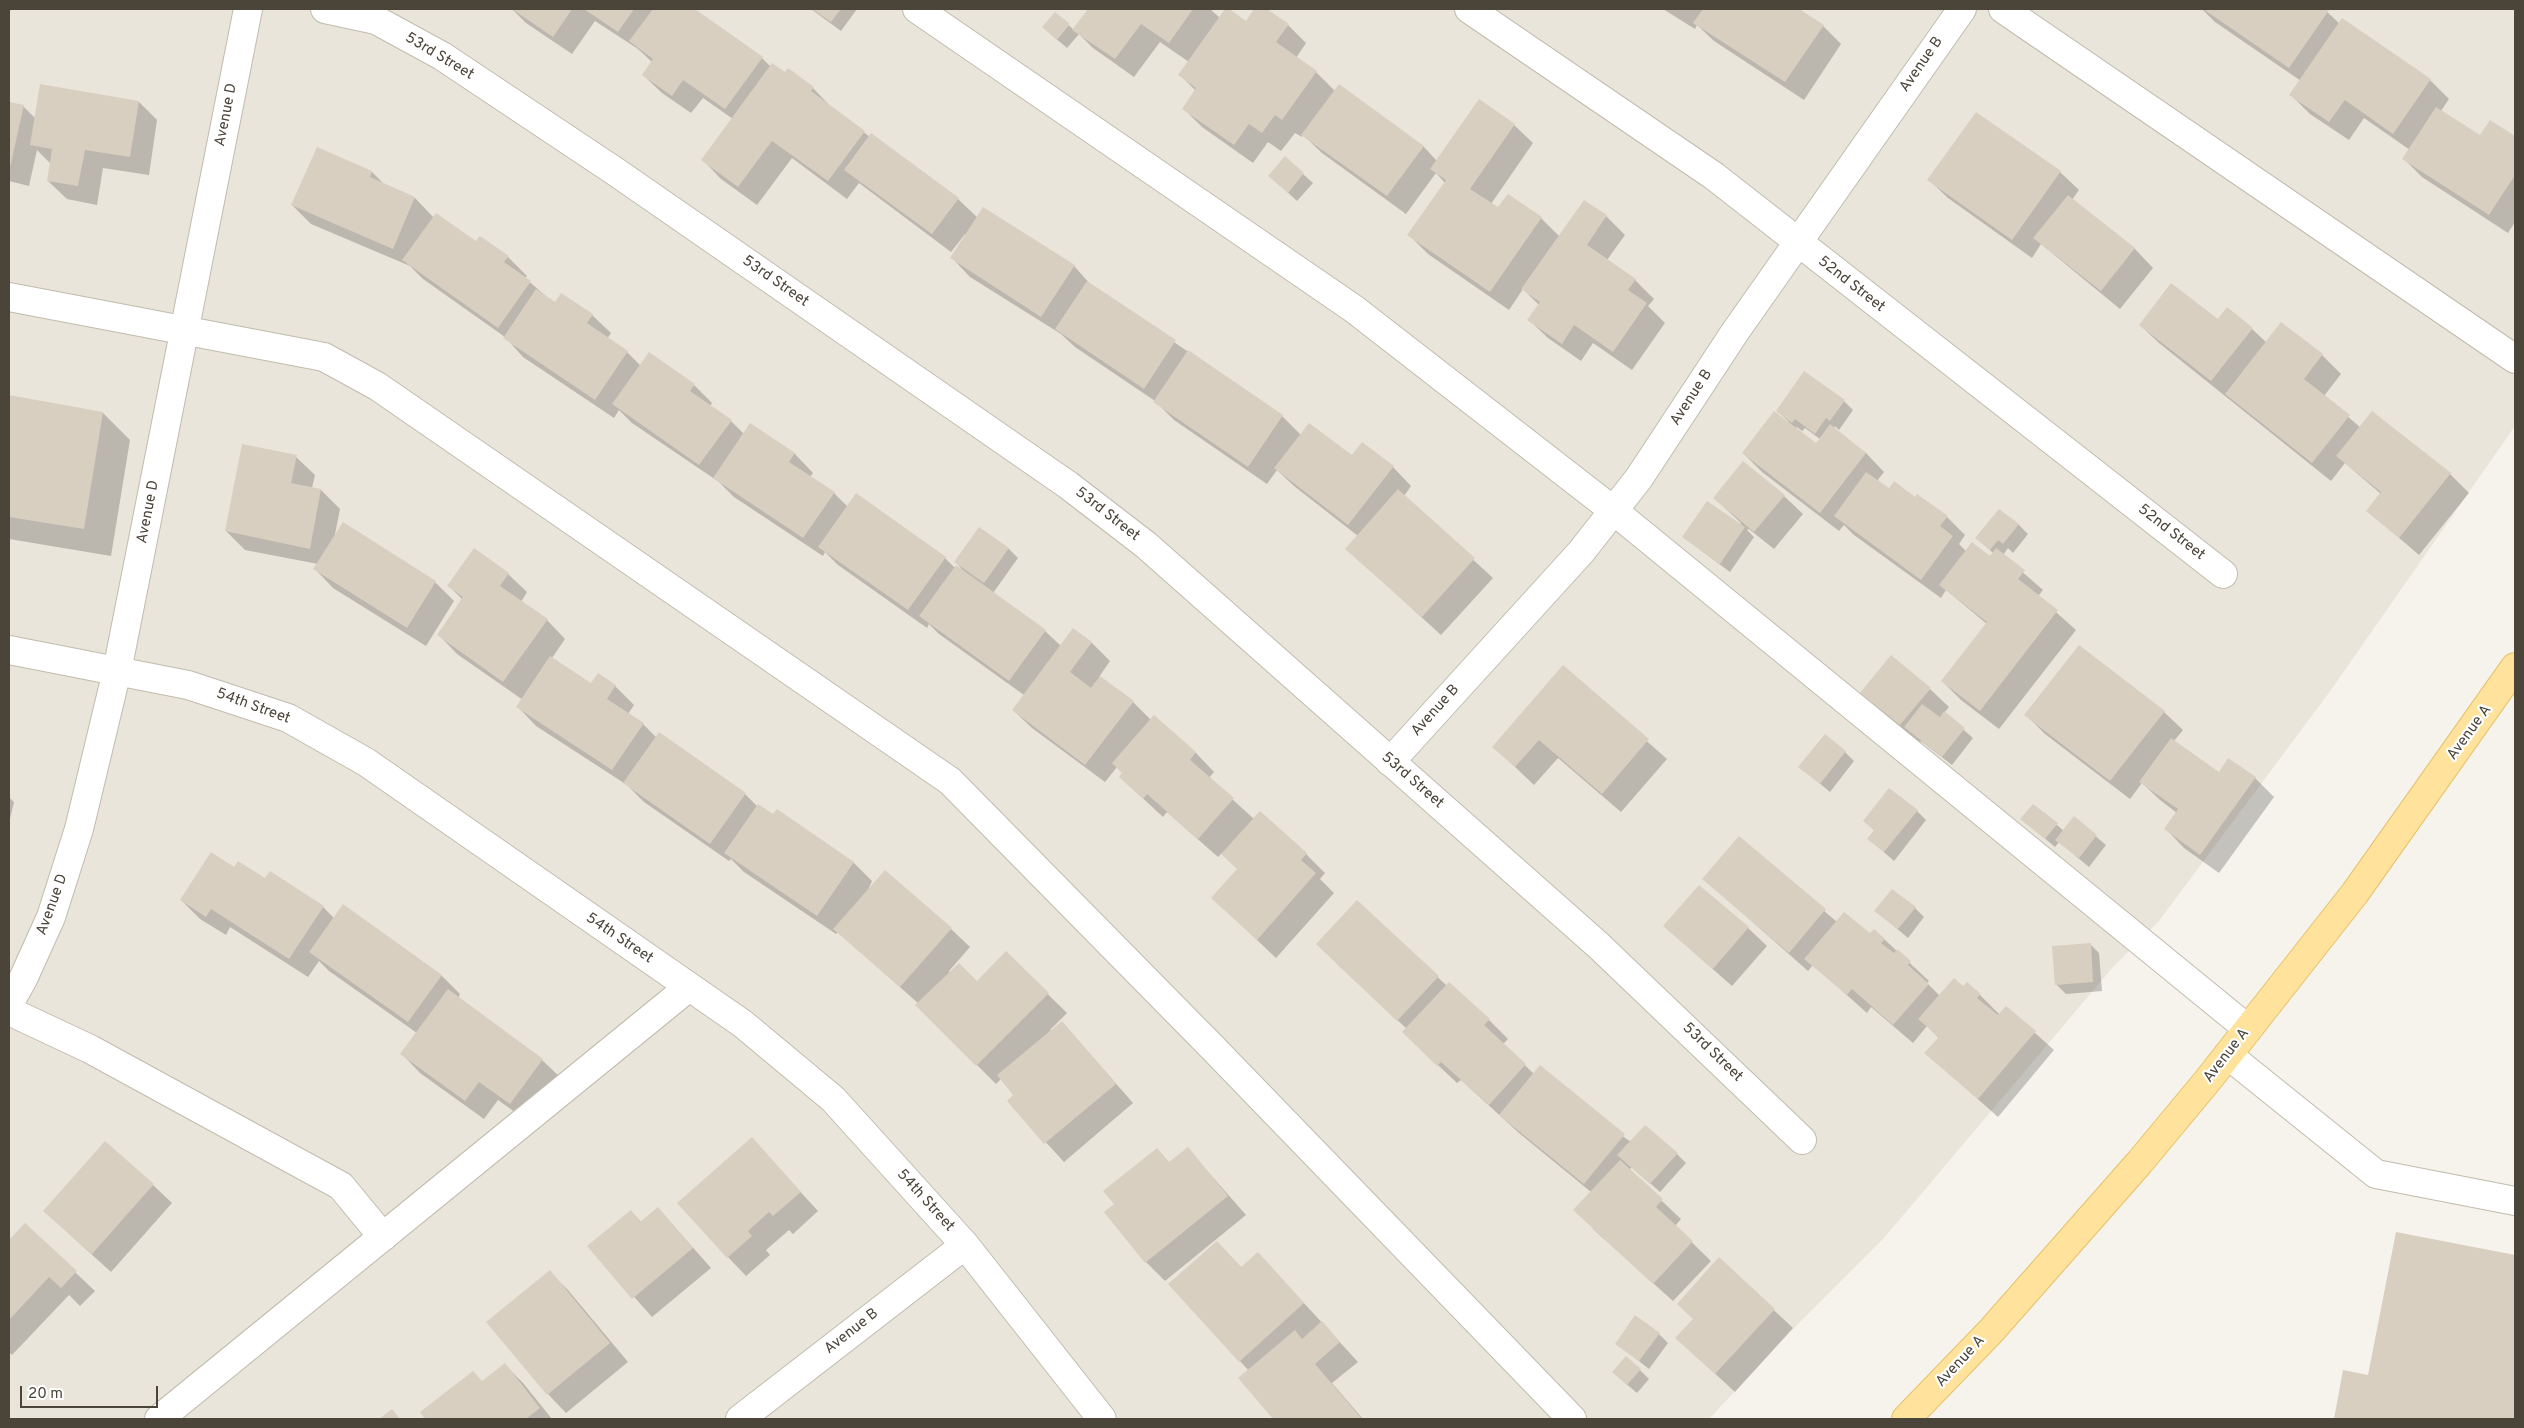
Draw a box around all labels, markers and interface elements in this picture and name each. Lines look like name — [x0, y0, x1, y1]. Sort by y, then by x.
street label: 53rd Street — [401, 29, 477, 85]
street label: Avenue B — [1896, 34, 1948, 96]
street label: Avenue D — [212, 82, 242, 148]
street label: 53rd Street — [738, 253, 812, 311]
street label: 52nd Street — [1814, 253, 1888, 317]
street label: Avenue B — [1667, 366, 1717, 430]
street label: Avenue D — [134, 479, 164, 545]
street label: 53rd Street — [1071, 484, 1143, 546]
street label: 52nd Street — [2134, 501, 2208, 565]
street label: Avenue B — [1408, 681, 1464, 741]
street label: 54th Street — [213, 685, 293, 729]
street label: Avenue A — [2444, 702, 2496, 764]
street label: 53rd Street — [1377, 749, 1447, 813]
street label: Avenue D — [34, 872, 72, 938]
street label: 54th Street — [582, 910, 656, 968]
street label: 53rd Street — [1678, 1020, 1746, 1086]
street label: Avenue A — [2200, 1025, 2254, 1087]
street label: 54th Street — [892, 1166, 958, 1236]
street label: Avenue B — [821, 1305, 883, 1359]
street label: Avenue A — [1933, 1333, 1989, 1391]
scale bar — [22, 1376, 160, 1408]
text: 20 m — [28, 1385, 63, 1404]

